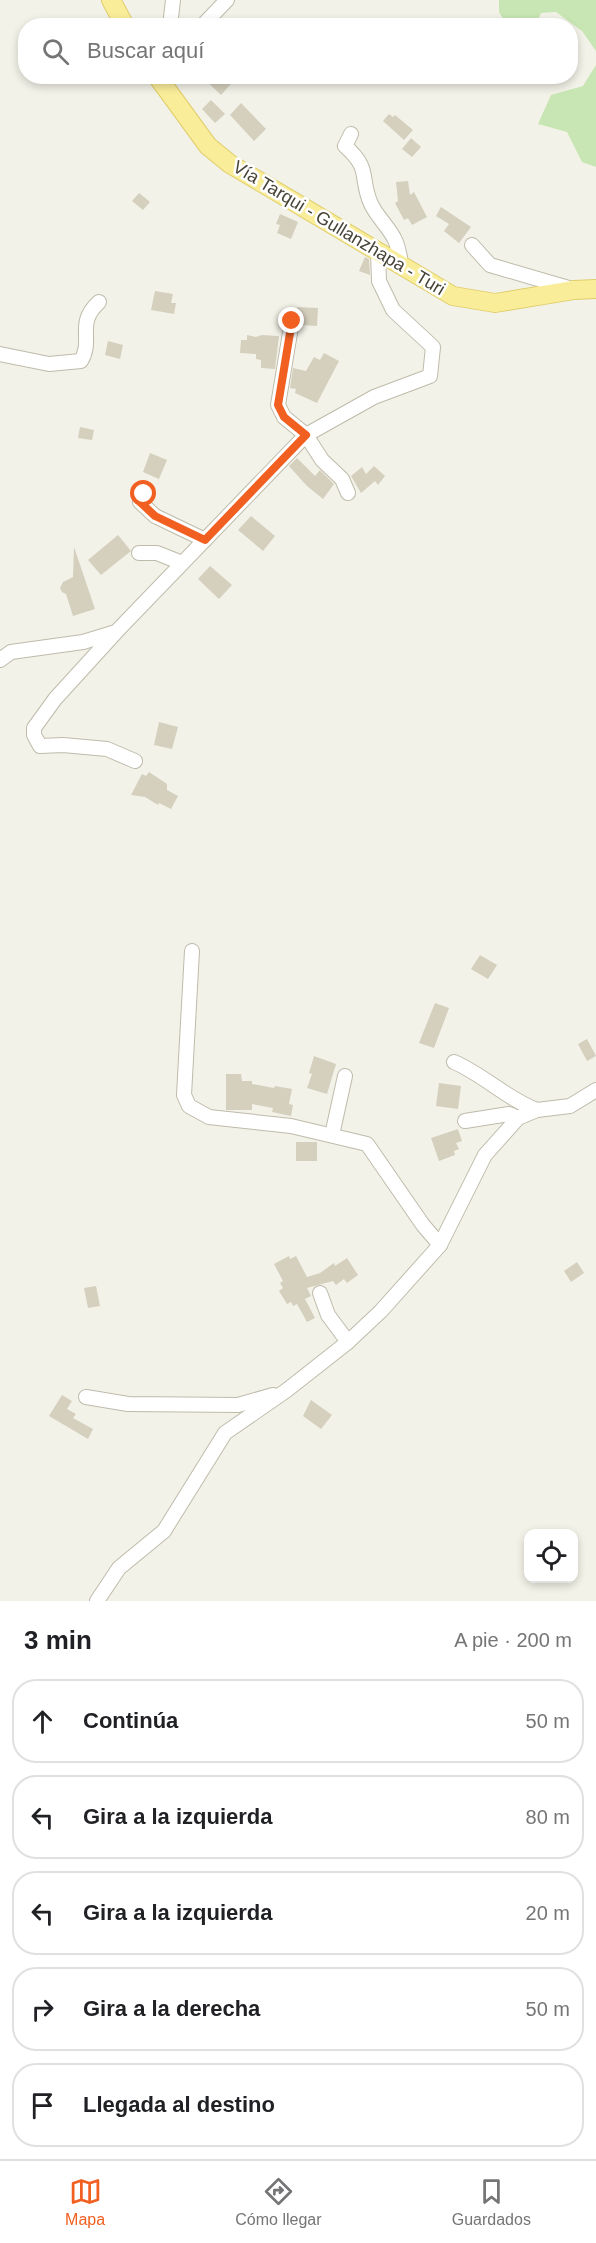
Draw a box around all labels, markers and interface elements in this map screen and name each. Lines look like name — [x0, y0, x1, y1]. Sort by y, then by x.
search box — [18, 18, 578, 84]
icon: search — [39, 35, 72, 68]
text: Buscar aquí — [87, 38, 204, 63]
street label: Vía Tarqui - Gullanzhapa - Turi — [229, 157, 449, 299]
route end — [278, 307, 304, 333]
route start — [130, 480, 156, 506]
map controls — [524, 1529, 578, 1583]
button: locate — [524, 1529, 578, 1583]
text: 3 min — [24, 1625, 92, 1655]
text: A pie · 200 m — [454, 1629, 572, 1651]
icon: ahead — [26, 1705, 59, 1738]
text: Continúa — [83, 1708, 178, 1733]
text: 50 m — [526, 1710, 570, 1732]
icon: left — [26, 1801, 59, 1834]
text: Gira a la izquierda — [83, 1804, 273, 1829]
text: 80 m — [526, 1806, 570, 1828]
icon: left — [26, 1897, 59, 1930]
text: Gira a la izquierda — [83, 1900, 273, 1925]
text: 20 m — [526, 1902, 570, 1924]
icon: right — [26, 1993, 59, 2026]
text: Gira a la derecha — [83, 1996, 260, 2021]
text: 50 m — [526, 1998, 570, 2020]
icon: arrive — [26, 2089, 59, 2122]
text: Llegada al destino — [83, 2092, 275, 2117]
tab: Mapa — [65, 2175, 105, 2229]
tab: Cómo llegar — [235, 2175, 322, 2229]
tab: Guardados — [452, 2175, 531, 2229]

